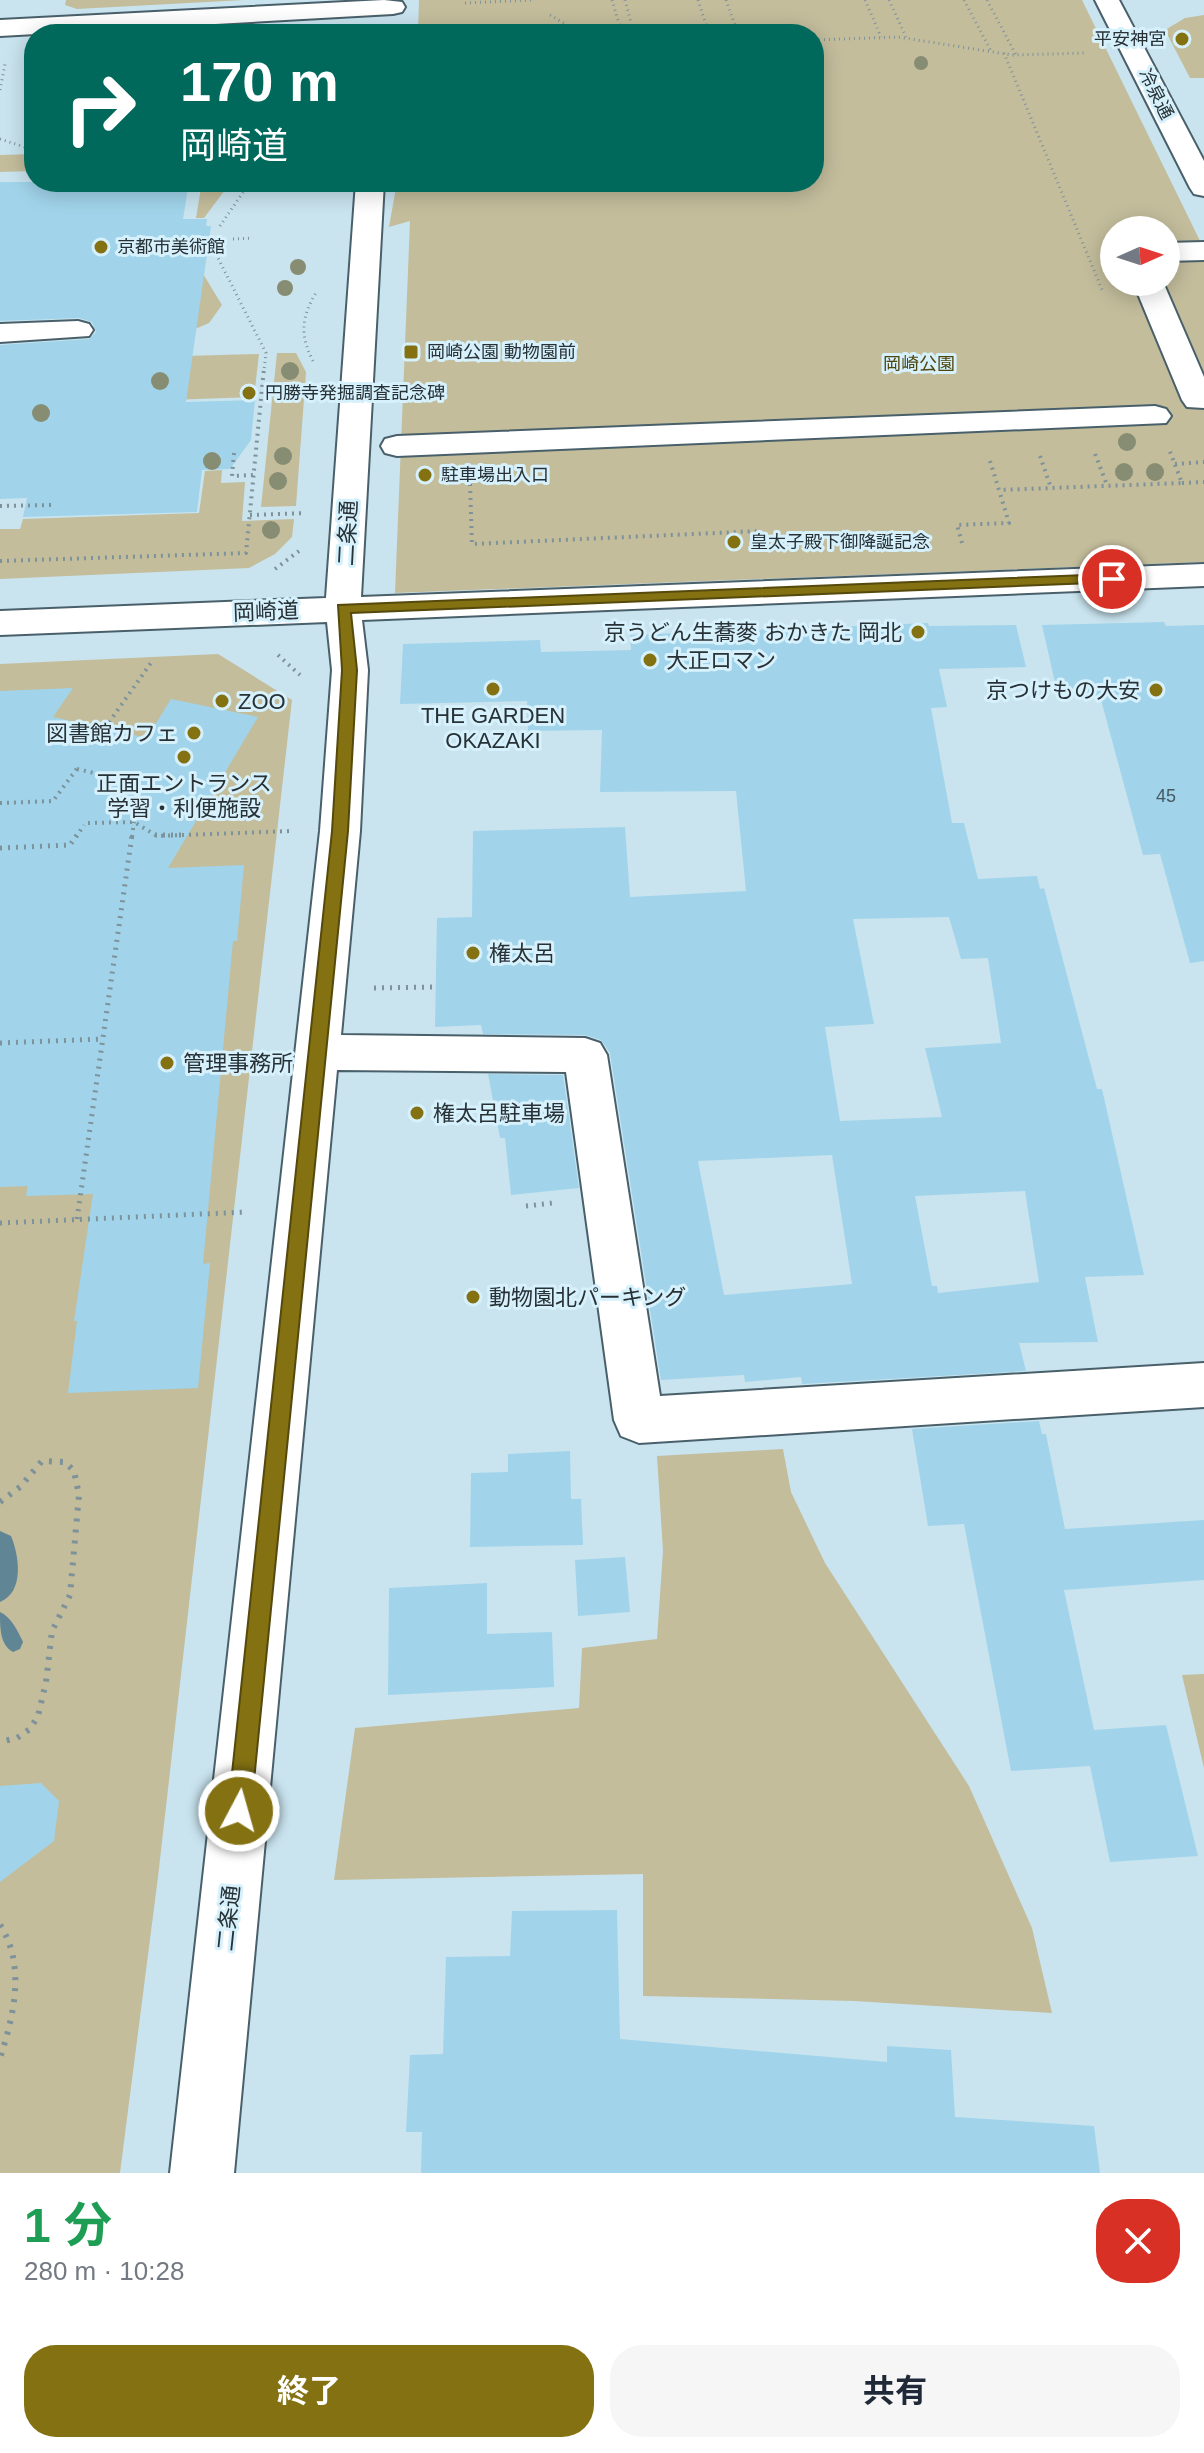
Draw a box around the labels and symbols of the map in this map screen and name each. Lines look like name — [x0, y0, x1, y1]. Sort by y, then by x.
place label: 平安神宮 — [1094, 29, 1166, 49]
marker: 平安神宮 — [1173, 30, 1191, 48]
street label: 冷泉通 — [1135, 65, 1177, 123]
north arrow — [1100, 216, 1180, 296]
place label: 京都市美術館 — [117, 237, 225, 257]
marker: 京都市美術館 — [92, 238, 110, 256]
place label: 岡崎公園 動物園前 — [427, 342, 576, 362]
marker: 岡崎公園 動物園前 — [402, 343, 420, 361]
park label: 岡崎公園 — [883, 354, 955, 374]
place label: 円勝寺発掘調査記念碑 — [265, 383, 445, 403]
marker: 円勝寺発掘調査記念碑 — [240, 384, 258, 402]
place label: 駐車場出入口 — [441, 465, 549, 485]
marker: 駐車場出入口 — [416, 466, 434, 484]
street label: 二条通 — [333, 499, 362, 567]
place label: 皇太子殿下御降誕記念 — [750, 532, 930, 552]
marker: 皇太子殿下御降誕記念 — [725, 533, 743, 551]
pin — [1078, 545, 1146, 613]
street label: 岡崎道 — [233, 598, 299, 625]
place label: 京うどん生蕎麥 おかきた 岡北 — [604, 620, 902, 645]
marker: 京うどん生蕎麥 おかきた 岡北 — [909, 623, 927, 641]
place label: 大正ロマン — [666, 648, 776, 673]
marker: 大正ロマン — [641, 651, 659, 669]
place label: 京つけもの大安 — [986, 678, 1140, 703]
marker: THE GARDEN OKAZAKI — [484, 680, 502, 698]
marker: 京つけもの大安 — [1147, 681, 1165, 699]
place label: ZOO — [238, 689, 286, 714]
marker: ZOO — [213, 692, 231, 710]
place label: THE GARDEN OKAZAKI — [421, 703, 565, 753]
place label: 図書館カフェ — [46, 721, 178, 746]
marker: 図書館カフェ — [185, 724, 203, 742]
marker: 正面エントランス 学習・利便施設 — [175, 748, 193, 766]
place label: 正面エントランス 学習・利便施設 — [96, 771, 272, 821]
house number: 45 — [1156, 786, 1176, 806]
place label: 権太呂 — [489, 941, 555, 966]
marker: 権太呂 — [464, 944, 482, 962]
place label: 管理事務所 — [183, 1051, 293, 1076]
marker: 管理事務所 — [158, 1054, 176, 1072]
place label: 権太呂駐車場 — [433, 1101, 565, 1126]
marker: 権太呂駐車場 — [408, 1104, 426, 1122]
place label: 動物園北パーキング — [489, 1285, 686, 1310]
marker: 動物園北パーキング — [464, 1288, 482, 1306]
position arrow — [197, 1769, 281, 1853]
street label: 二条通 — [213, 1884, 244, 1952]

